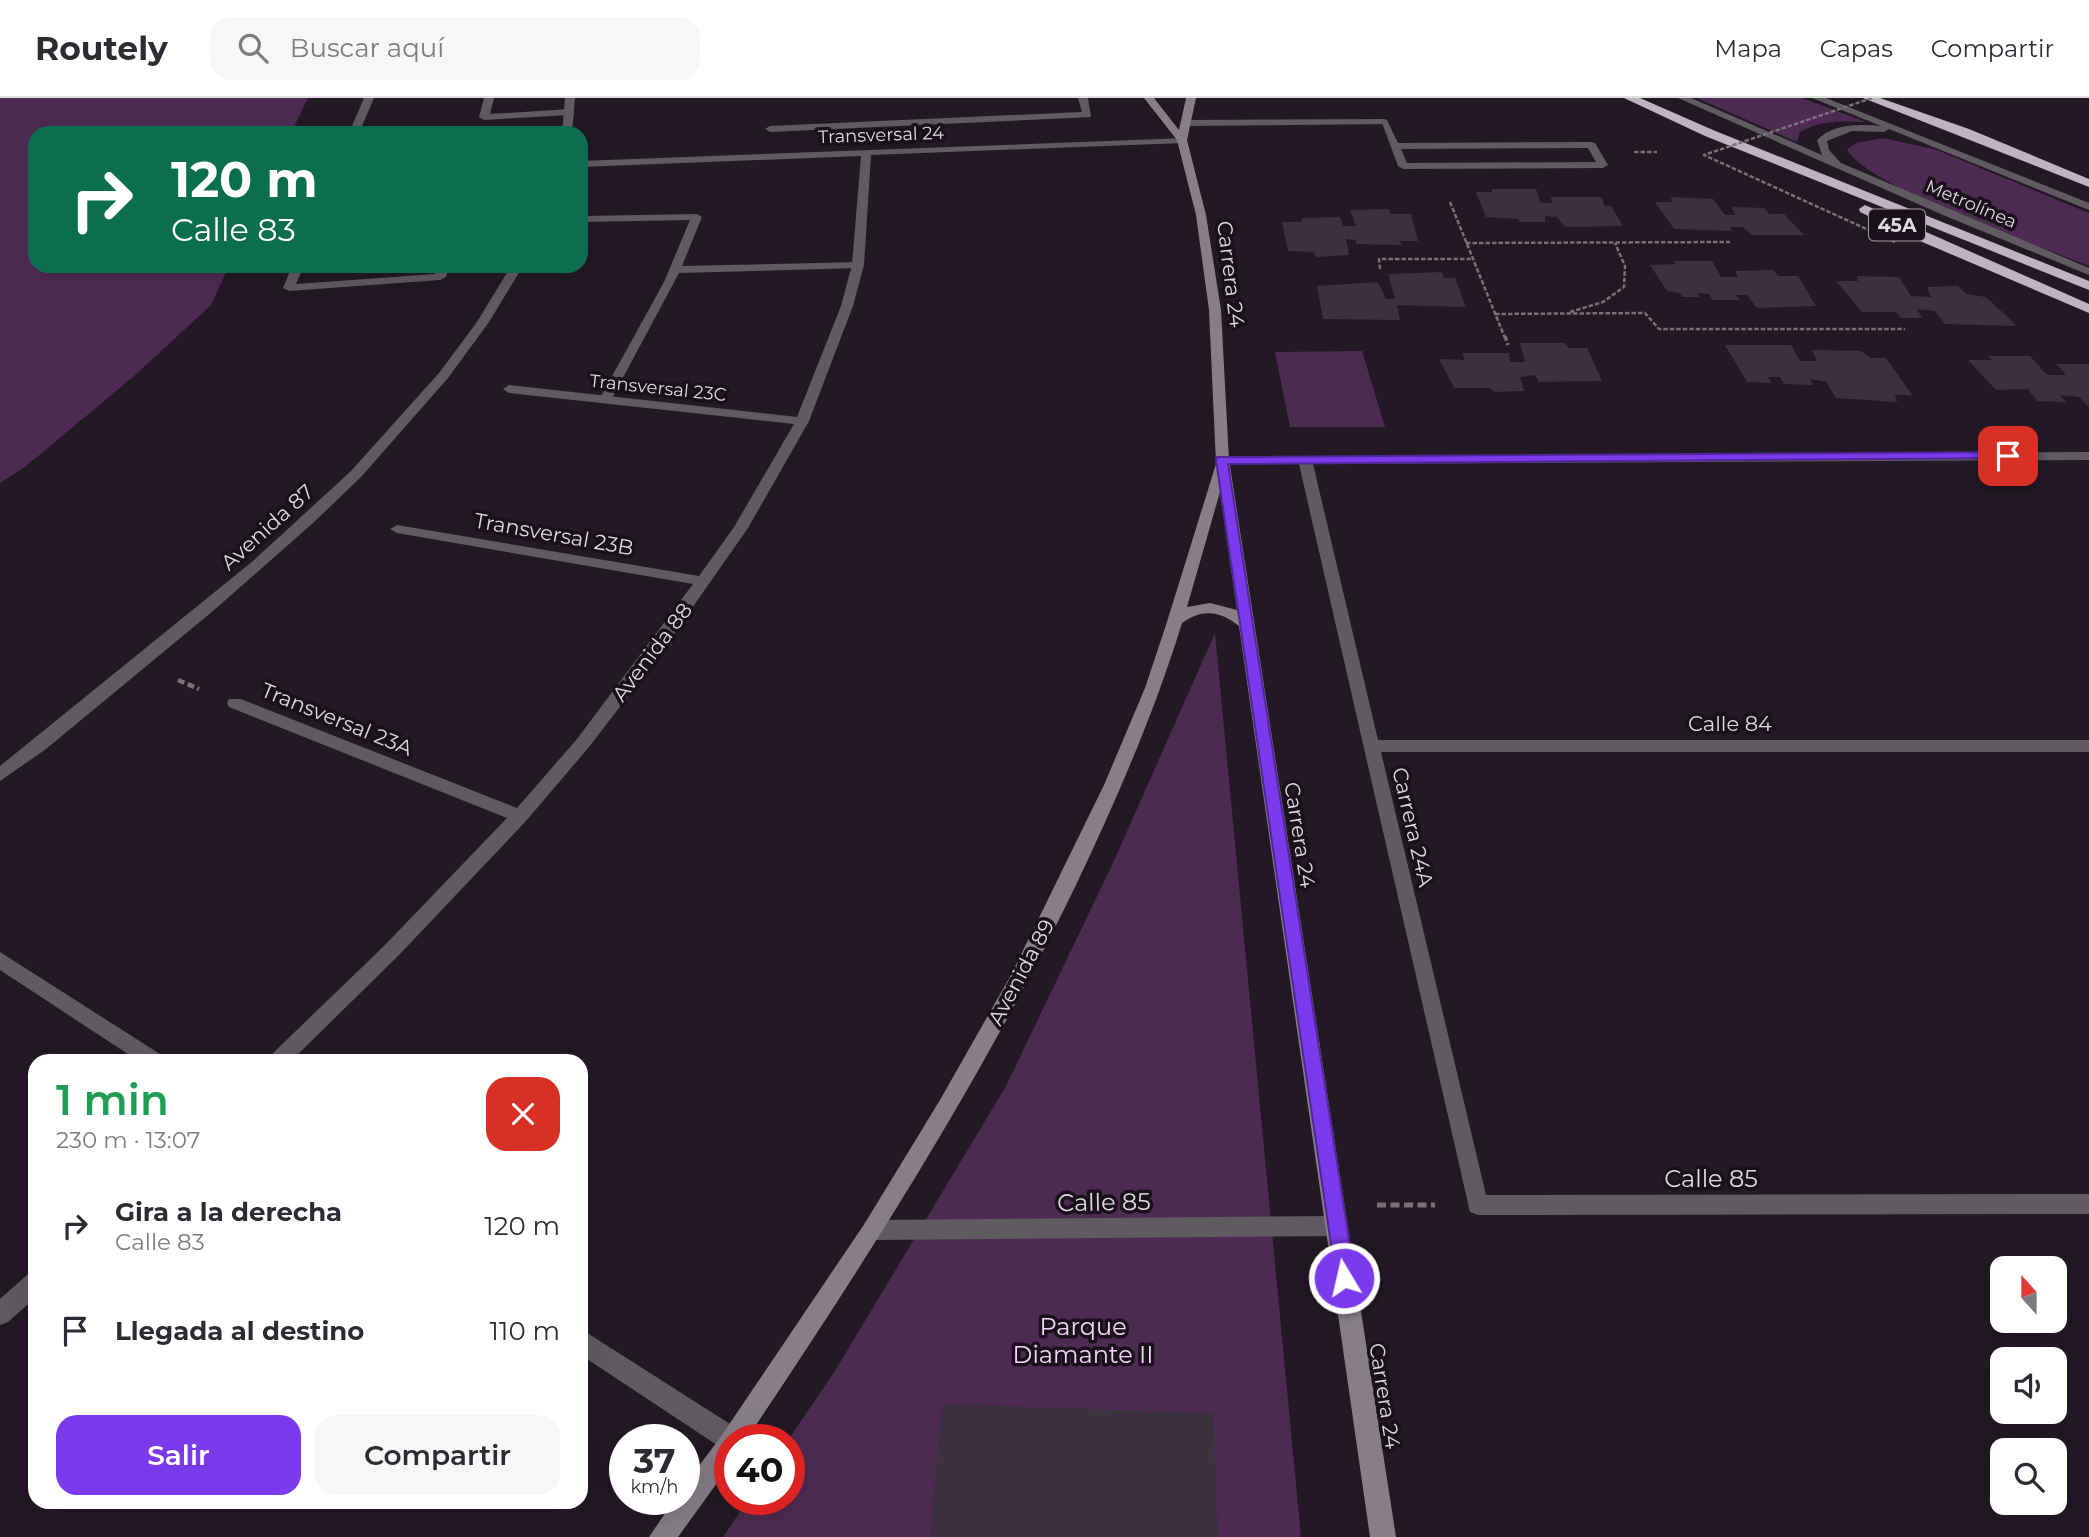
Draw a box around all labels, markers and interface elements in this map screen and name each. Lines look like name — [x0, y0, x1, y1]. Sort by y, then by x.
search box — [210, 17, 700, 80]
text: Routely — [35, 28, 168, 68]
icon: search — [234, 29, 272, 67]
text: Buscar aquí — [290, 32, 444, 64]
text: Mapa — [1714, 34, 1782, 63]
text: Capas — [1820, 34, 1893, 63]
text: Compartir — [1931, 34, 2054, 63]
street label: Transversal 24 — [818, 122, 945, 148]
text: 120 m — [171, 150, 318, 209]
icon: right — [56, 154, 147, 245]
street label: Metrolínea — [1922, 175, 2020, 233]
road number: 45A — [1869, 209, 1925, 240]
text: Calle 83 — [171, 210, 296, 249]
street label: Carrera 24 — [1212, 219, 1250, 329]
street label: Transversal 23C — [588, 370, 728, 406]
pin — [1978, 426, 2038, 486]
icon: arrive — [1989, 437, 2027, 475]
street label: Avenida 87 — [216, 479, 318, 575]
street label: Transversal 23B — [472, 508, 636, 560]
street label: Avenida 88 — [607, 598, 697, 706]
street label: Transversal 23A — [258, 677, 417, 761]
street label: Calle 84 — [1688, 711, 1772, 736]
street label: Carrera 24A — [1387, 765, 1439, 890]
street label: Carrera 24 — [1279, 780, 1321, 890]
street label: Avenida 89 — [983, 915, 1059, 1029]
text: 1 min — [56, 1074, 169, 1126]
button: close — [486, 1077, 560, 1151]
text: 230 m · 13:07 — [56, 1126, 200, 1154]
street label: Calle 85 — [1664, 1164, 1758, 1193]
street label: Calle 85 — [1057, 1187, 1151, 1217]
text: Gira a la derecha — [115, 1196, 342, 1228]
icon: right — [56, 1207, 94, 1245]
text: 120 m — [484, 1210, 560, 1242]
text: Calle 83 — [115, 1228, 205, 1256]
position arrow — [1307, 1241, 1381, 1315]
north arrow — [1990, 1256, 2067, 1334]
map controls — [1990, 1256, 2067, 1515]
icon: arrive — [56, 1312, 94, 1350]
park label: Parque Diamante II — [1013, 1312, 1153, 1369]
text: Llegada al destino — [115, 1315, 364, 1347]
text: 110 m — [490, 1315, 560, 1347]
street label: Carrera 24 — [1364, 1341, 1406, 1451]
button: sound — [1990, 1347, 2067, 1424]
button: Salir — [56, 1415, 301, 1495]
button: Compartir — [315, 1415, 560, 1495]
speed limit sign: 40 — [714, 1424, 805, 1515]
button: search — [1990, 1438, 2067, 1515]
text: 37 — [633, 1439, 676, 1482]
text: km/h — [630, 1476, 679, 1498]

